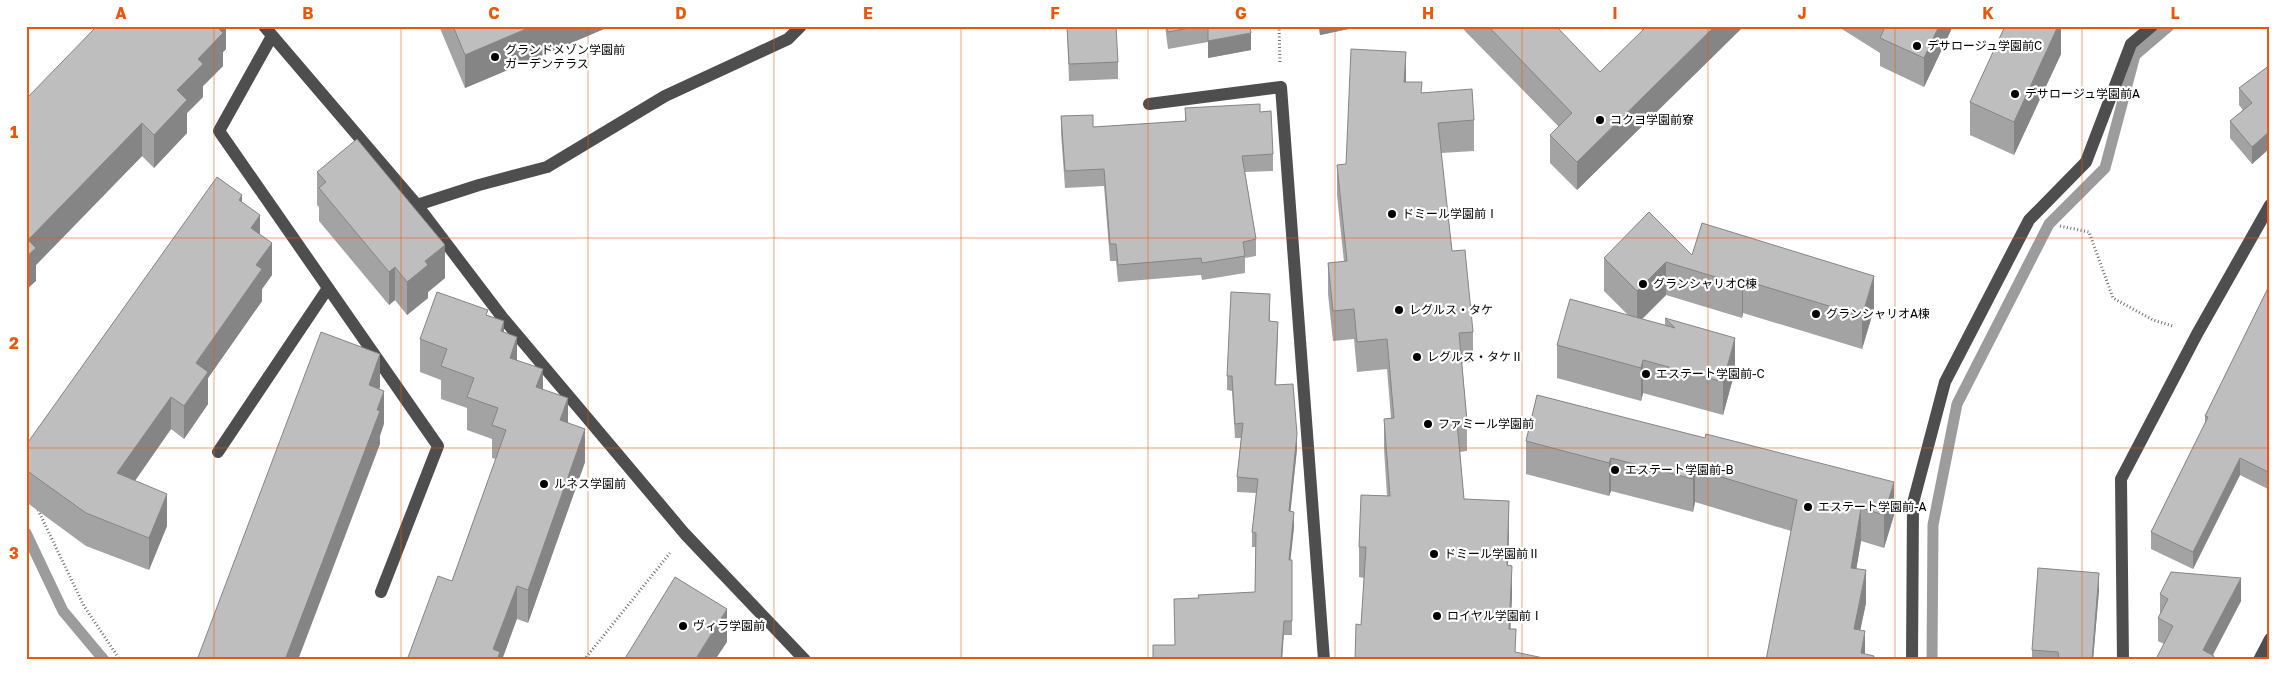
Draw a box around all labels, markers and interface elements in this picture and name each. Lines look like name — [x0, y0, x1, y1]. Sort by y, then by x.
text: A — [115, 3, 127, 23]
text: B — [302, 3, 314, 23]
text: C — [488, 3, 500, 23]
text: D — [675, 3, 687, 23]
text: E — [863, 3, 873, 23]
text: F — [1050, 3, 1060, 23]
text: G — [1235, 3, 1247, 23]
text: H — [1422, 3, 1434, 23]
text: I — [1612, 3, 1618, 23]
text: J — [1797, 3, 1807, 23]
text: K — [1982, 3, 1994, 23]
text: L — [2170, 3, 2180, 23]
place label: デサロージュ学園前C — [1927, 38, 2042, 53]
marker: デサロージュ学園前C — [1911, 40, 1923, 52]
place label: グランドメゾン学園前 ガーデンテラス — [505, 42, 625, 71]
marker: グランドメゾン学園前 ガーデンテラス — [489, 51, 501, 63]
place label: デサロージュ学園前A — [2025, 86, 2140, 101]
marker: デサロージュ学園前A — [2009, 88, 2021, 100]
place label: コクヨ学園前寮 — [1610, 112, 1694, 127]
marker: コクヨ学園前寮 — [1594, 114, 1606, 126]
text: 1 — [10, 122, 18, 142]
place label: ドミール学園前Ⅰ — [1402, 206, 1498, 221]
marker: ドミール学園前Ⅰ — [1386, 208, 1398, 220]
place label: グランシャリオC棟 — [1653, 276, 1757, 291]
marker: グランシャリオC棟 — [1637, 278, 1649, 290]
place label: レグルス・タケ — [1409, 302, 1493, 317]
marker: レグルス・タケ — [1393, 304, 1405, 316]
place label: グランシャリオA棟 — [1826, 306, 1930, 321]
marker: グランシャリオA棟 — [1810, 308, 1822, 320]
text: 2 — [9, 333, 19, 353]
place label: レグルス・タケⅡ — [1427, 349, 1523, 364]
marker: レグルス・タケⅡ — [1411, 351, 1423, 363]
place label: エステート学園前-C — [1656, 366, 1765, 381]
marker: エステート学園前-C — [1640, 368, 1652, 380]
place label: ファミール学園前 — [1438, 416, 1534, 431]
marker: ファミール学園前 — [1422, 418, 1434, 430]
place label: エステート学園前-B — [1625, 462, 1734, 477]
marker: エステート学園前-B — [1609, 464, 1621, 476]
place label: ルネス学園前 — [554, 476, 626, 491]
marker: ルネス学園前 — [538, 478, 550, 490]
place label: エステート学園前-A — [1818, 499, 1927, 514]
marker: エステート学園前-A — [1802, 501, 1814, 513]
text: 3 — [9, 543, 19, 563]
place label: ドミール学園前Ⅱ — [1444, 546, 1540, 561]
marker: ドミール学園前Ⅱ — [1428, 548, 1440, 560]
place label: ロイヤル学園前Ⅰ — [1447, 608, 1543, 623]
marker: ロイヤル学園前Ⅰ — [1431, 610, 1443, 622]
place label: ヴィラ学園前 — [693, 618, 765, 633]
marker: ヴィラ学園前 — [677, 620, 689, 632]

